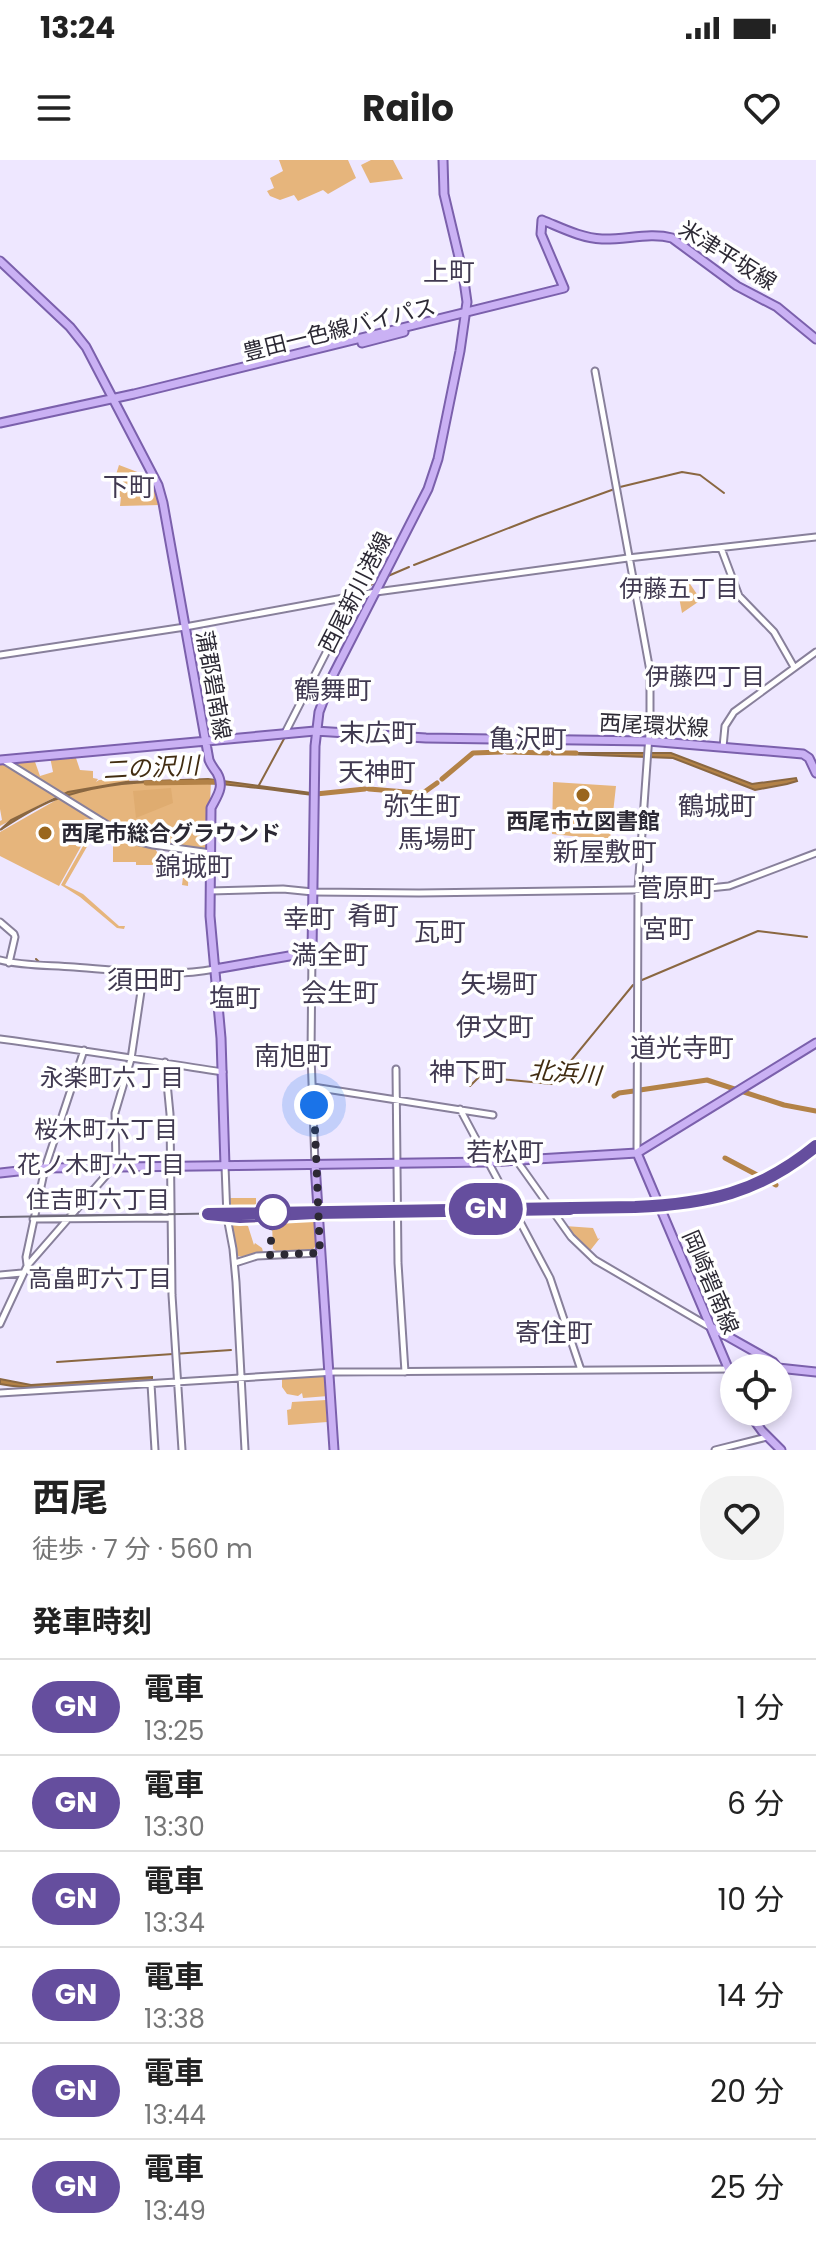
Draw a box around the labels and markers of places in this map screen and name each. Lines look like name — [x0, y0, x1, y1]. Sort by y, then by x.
marker: 西尾市立図書館 — [574, 786, 592, 804]
place label: 西尾市立図書館 — [506, 806, 660, 837]
place label: 西尾市総合グラウンド — [61, 818, 281, 849]
marker: 西尾市総合グラウンド — [36, 824, 54, 842]
unlabelled marker — [256, 1195, 290, 1229]

